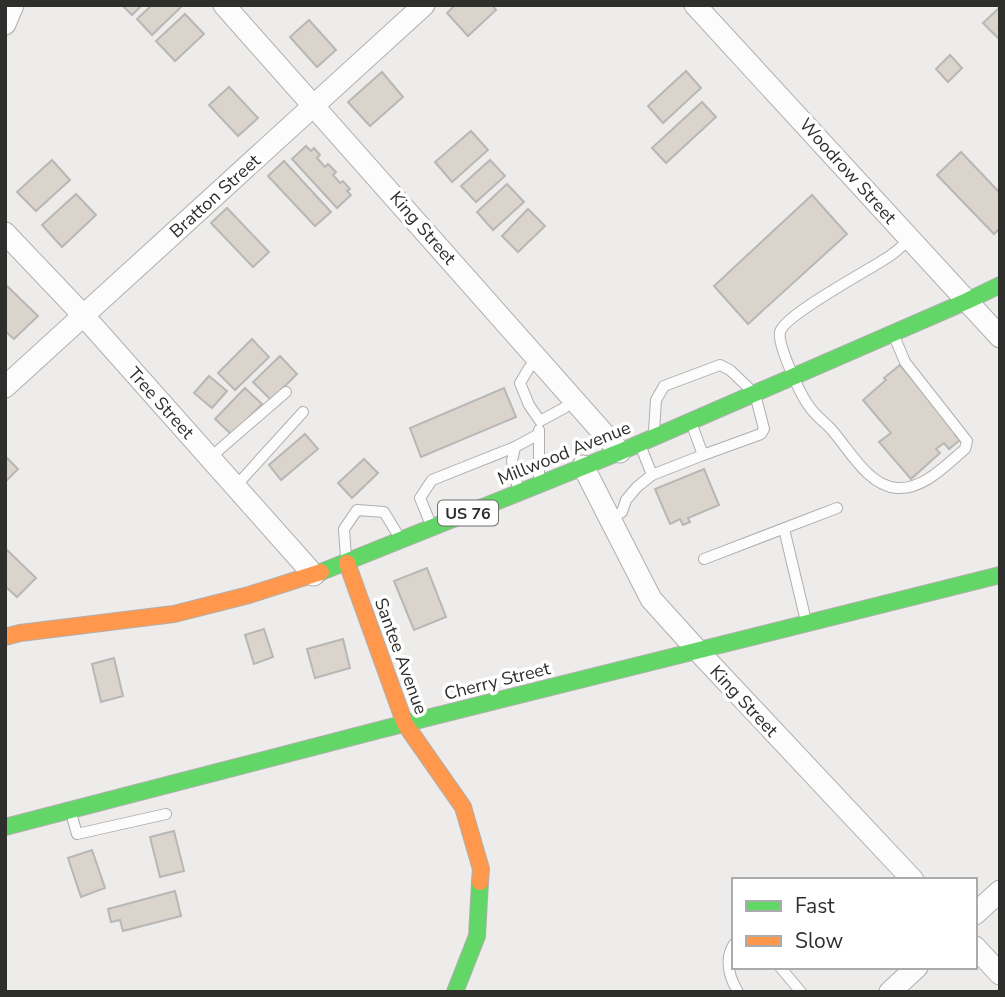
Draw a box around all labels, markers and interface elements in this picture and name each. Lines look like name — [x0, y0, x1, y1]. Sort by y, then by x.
street label: Woodrow Street — [794, 113, 902, 229]
street label: Bratton Street — [164, 148, 266, 243]
street label: King Street — [384, 186, 462, 270]
street label: Tree Street — [122, 362, 200, 444]
street label: Millwood Avenue — [494, 415, 634, 491]
road number: US 76 — [438, 500, 498, 526]
street label: Santee Avenue — [369, 595, 433, 717]
street label: Cherry Street — [442, 656, 553, 706]
street label: King Street — [705, 660, 784, 743]
legend — [732, 878, 977, 969]
text: Fast — [795, 892, 835, 920]
text: Slow — [795, 927, 844, 955]

